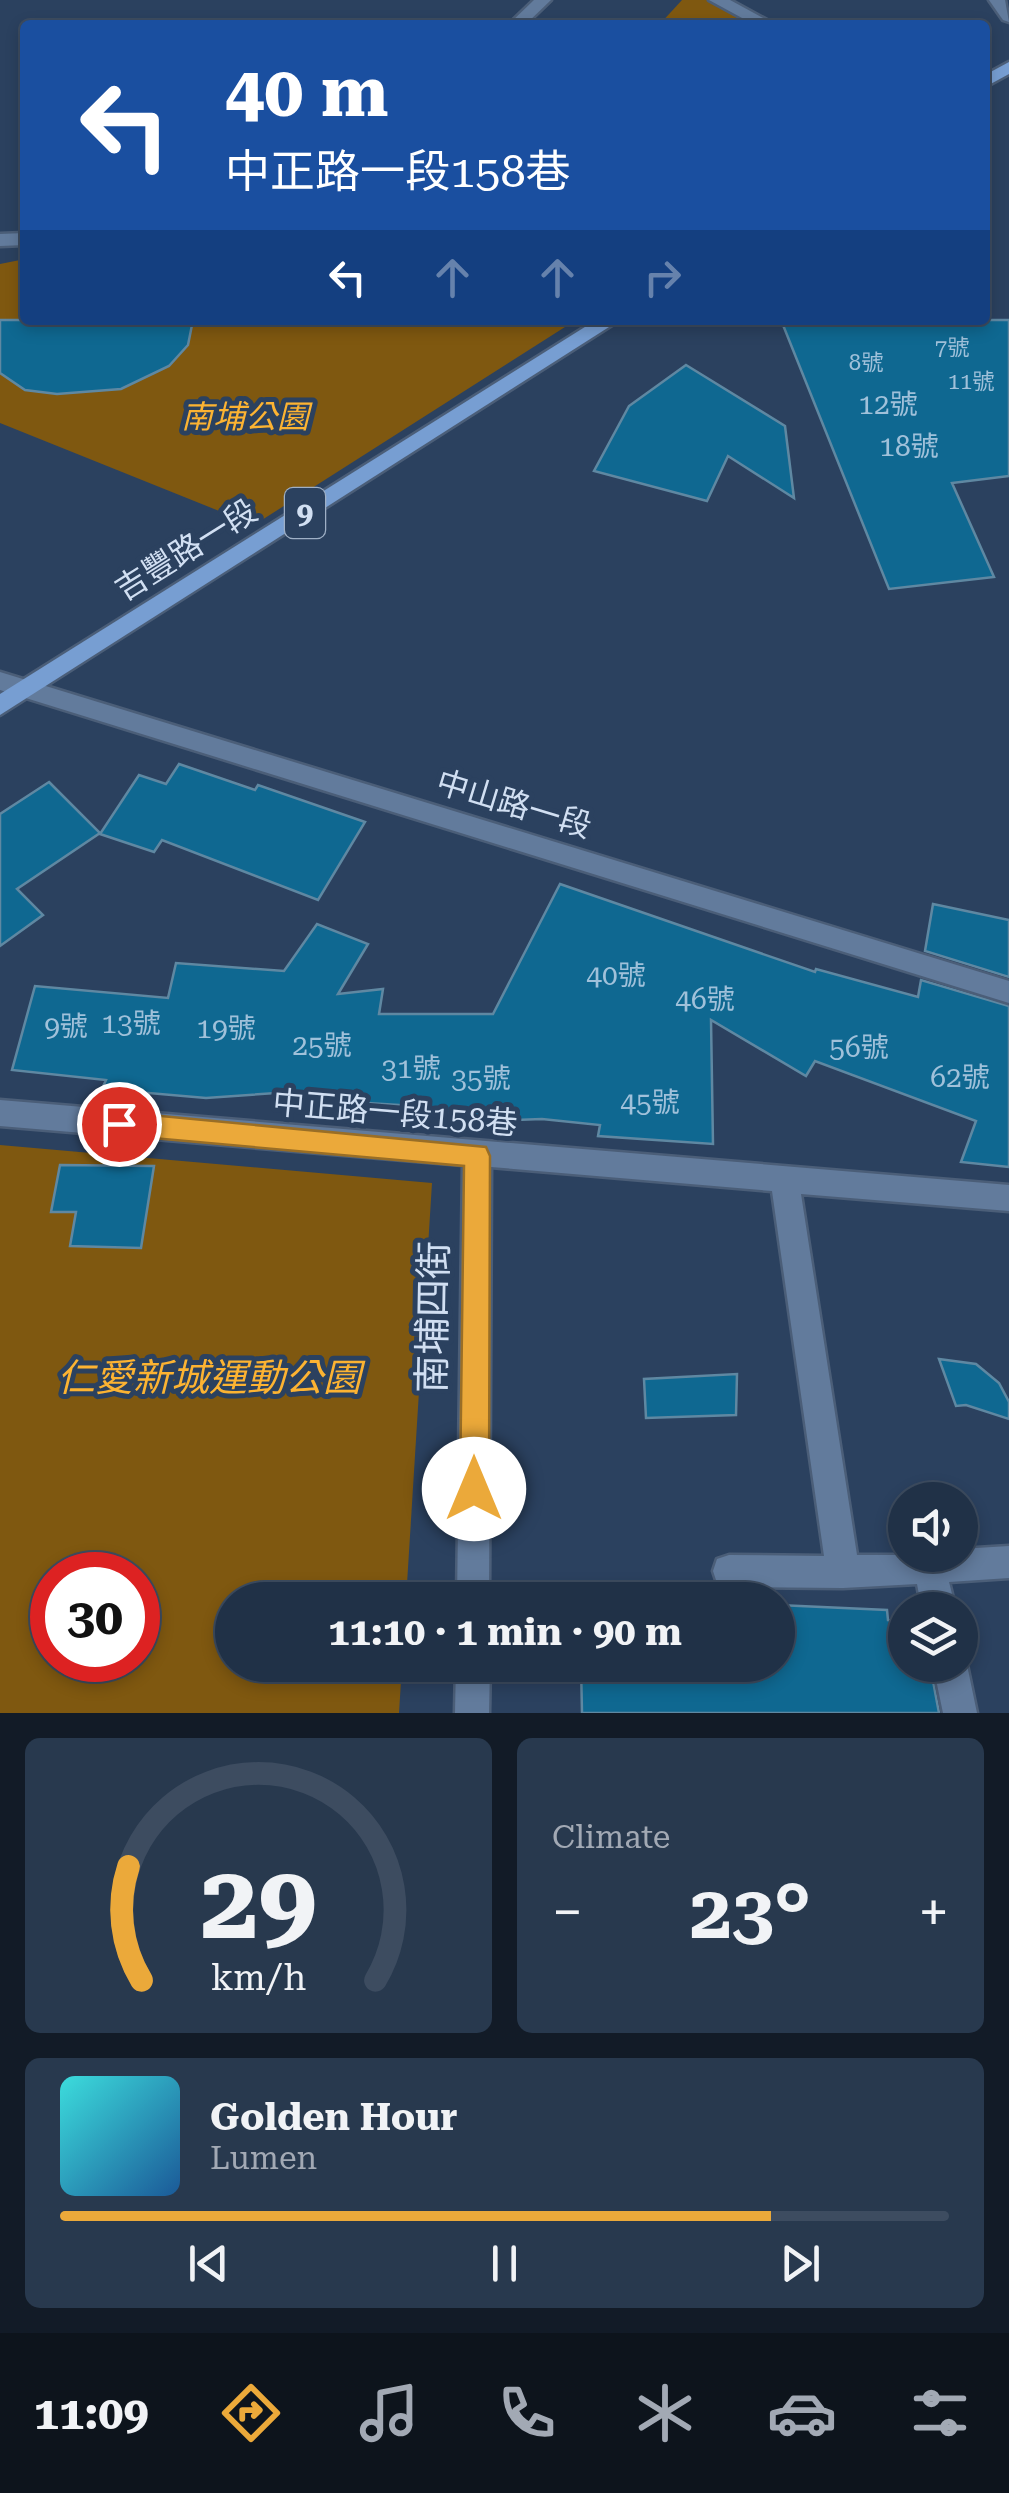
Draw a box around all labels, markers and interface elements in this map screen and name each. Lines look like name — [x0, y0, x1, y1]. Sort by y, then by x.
text: 40 m — [225, 51, 389, 133]
icon: left — [60, 60, 190, 190]
text: 中正路一段158巷 — [225, 145, 571, 198]
icon: left — [320, 250, 375, 305]
icon: ahead — [425, 250, 480, 305]
icon: ahead — [530, 250, 585, 305]
icon: right — [635, 250, 690, 305]
house number: 7號 — [935, 335, 969, 360]
house number: 8號 — [849, 350, 883, 375]
house number: 11號 — [948, 369, 994, 394]
house number: 12號 — [858, 388, 918, 421]
park label: 南埔公園 — [181, 398, 313, 436]
house number: 18號 — [879, 430, 939, 463]
road number: 9 — [285, 488, 325, 538]
street label: 吉豐路一段 — [108, 491, 264, 609]
street label: 中山路一段 — [432, 762, 596, 846]
house number: 40號 — [586, 959, 646, 992]
house number: 46號 — [675, 983, 735, 1016]
house number: 13號 — [101, 1007, 161, 1040]
house number: 9號 — [44, 1010, 88, 1043]
house number: 19號 — [196, 1012, 256, 1045]
house number: 25號 — [292, 1029, 352, 1062]
house number: 56號 — [829, 1031, 889, 1064]
house number: 31號 — [381, 1052, 441, 1085]
house number: 62號 — [930, 1061, 990, 1094]
house number: 35號 — [451, 1062, 511, 1095]
pin — [77, 1082, 162, 1167]
street label: 中正路一段158巷 — [271, 1083, 519, 1143]
house number: 45號 — [620, 1086, 680, 1119]
icon: arrive — [92, 1097, 147, 1152]
street label: 南埔四街 — [410, 1241, 456, 1393]
park label: 仁愛新城運動公園 — [57, 1356, 366, 1400]
position arrow — [422, 1437, 526, 1541]
map controls — [888, 1482, 978, 1682]
button: sound — [888, 1482, 978, 1572]
speed limit sign: 30 — [30, 1552, 160, 1682]
button: layers — [888, 1592, 978, 1682]
text: 11:10 · 1 min · 90 m — [328, 1610, 682, 1654]
text: Climate — [552, 1818, 670, 1856]
text: 29 — [200, 1842, 317, 1963]
text: 23° — [690, 1868, 811, 1956]
text: − — [552, 1880, 583, 1944]
text: + — [918, 1880, 949, 1944]
text: km/h — [211, 1957, 306, 1999]
text: Golden Hour — [210, 2095, 458, 2139]
text: Lumen — [210, 2139, 317, 2177]
icon: previous — [181, 2236, 236, 2291]
icon: pause — [477, 2236, 532, 2291]
icon: next — [773, 2236, 828, 2291]
icon: directions — [216, 2378, 286, 2448]
icon: music — [354, 2378, 424, 2448]
icon: phone — [492, 2378, 562, 2448]
icon: climate — [630, 2378, 700, 2448]
icon: car — [767, 2378, 837, 2448]
icon: filters — [905, 2378, 975, 2448]
text: 11:09 — [34, 2387, 149, 2440]

